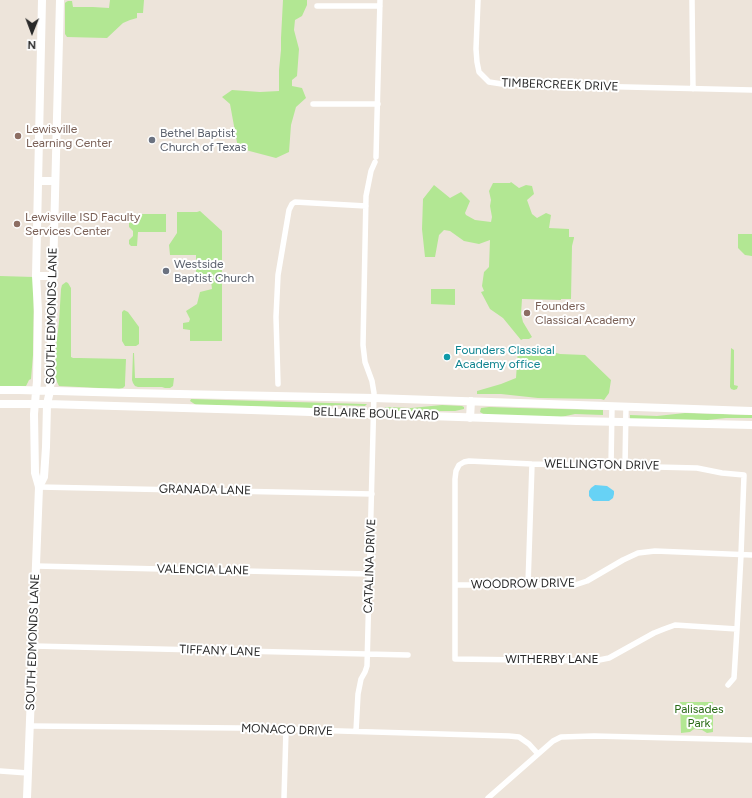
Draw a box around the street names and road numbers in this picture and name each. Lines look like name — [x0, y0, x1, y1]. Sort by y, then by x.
street label: TIMBERCREEK DRIVE — [501, 76, 619, 94]
street label: SOUTH EDMONDS LANE — [44, 247, 60, 385]
street label: BELLAIRE BOULEVARD — [313, 405, 439, 423]
street label: WELLINGTON DRIVE — [544, 457, 660, 473]
street label: GRANADA LANE — [159, 482, 251, 498]
street label: CATALINA DRIVE — [361, 518, 379, 614]
street label: VALENCIA LANE — [157, 562, 249, 578]
street label: SOUTH EDMONDS LANE — [23, 573, 43, 711]
street label: WOODROW DRIVE — [471, 576, 575, 592]
street label: TIFFANY LANE — [179, 642, 261, 660]
street label: WITHERBY LANE — [505, 652, 599, 666]
street label: MONACO DRIVE — [241, 721, 333, 739]

